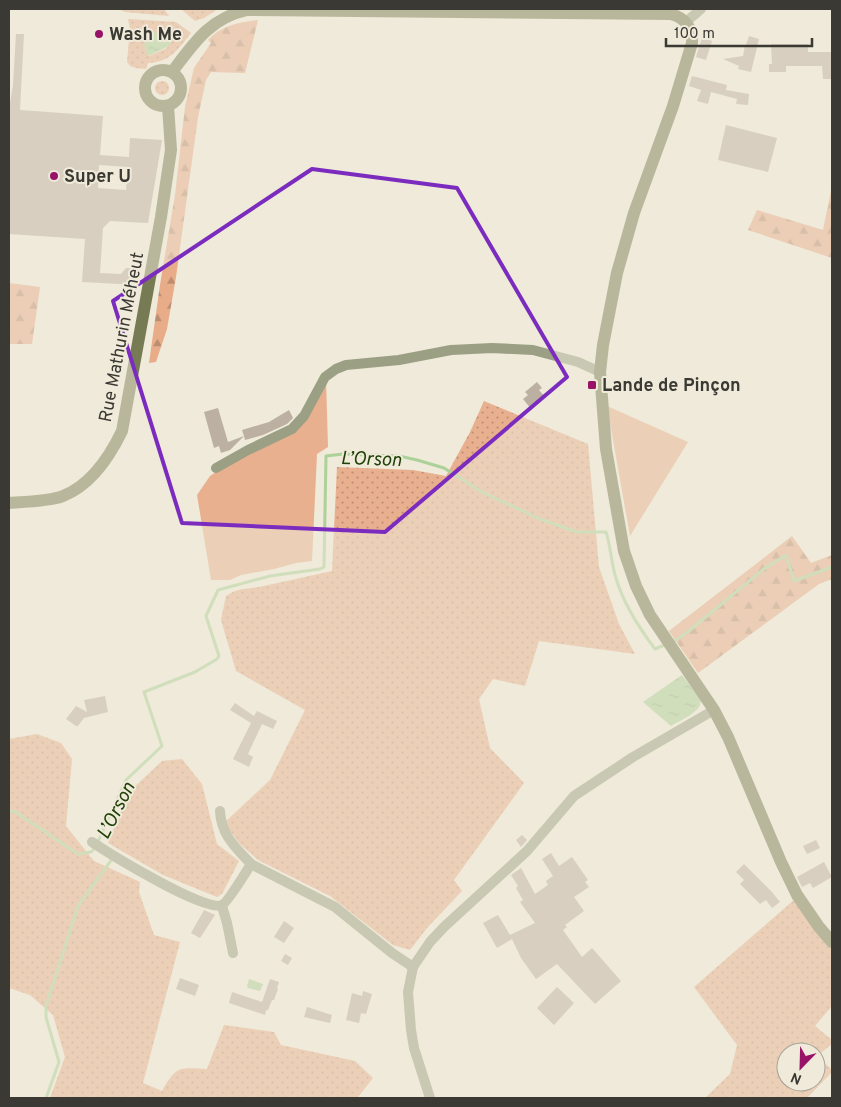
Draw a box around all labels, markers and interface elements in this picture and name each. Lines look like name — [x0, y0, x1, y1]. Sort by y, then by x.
scale bar — [666, 15, 812, 47]
place label: Wash Me — [109, 24, 182, 47]
text: 100 m — [674, 25, 715, 44]
marker: Wash Me — [93, 28, 105, 40]
place label: Super U — [64, 166, 131, 189]
marker: Super U — [48, 170, 60, 182]
street label: Rue Mathurin Méheut — [95, 250, 150, 424]
place label: Lande de Pinçon — [602, 375, 741, 398]
marker: Lande de Pinçon — [586, 379, 598, 391]
water label: L’Orson — [340, 447, 403, 473]
water label: L’Orson — [92, 778, 142, 844]
north arrow — [776, 1042, 826, 1092]
text: N — [789, 1068, 804, 1087]

